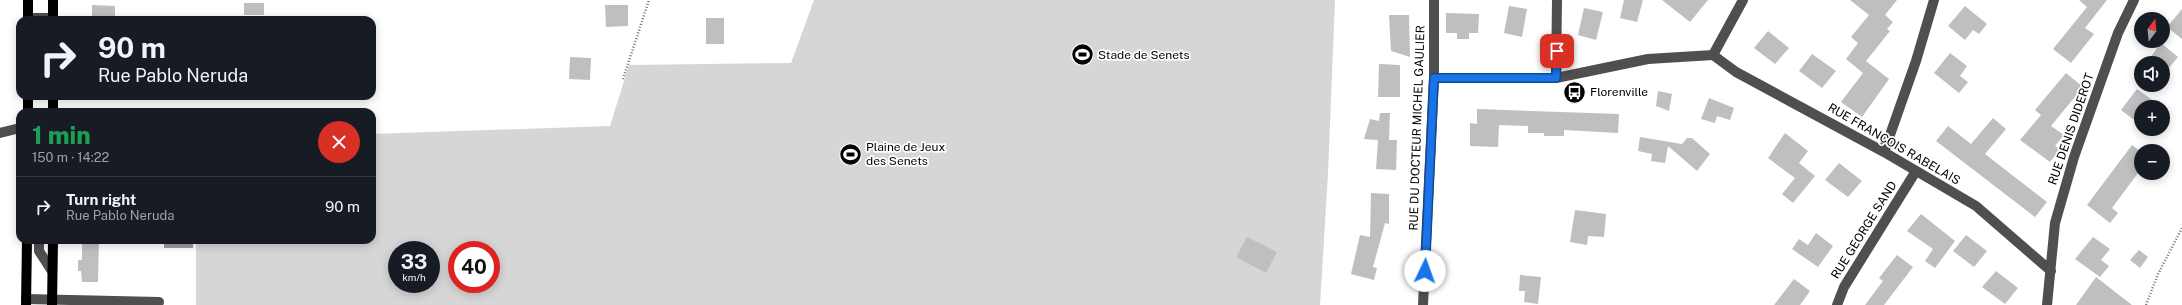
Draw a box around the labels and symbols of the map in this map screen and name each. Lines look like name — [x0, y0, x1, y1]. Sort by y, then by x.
north arrow — [2134, 12, 2170, 48]
street label: RUE DU DOCTEUR MICHEL GAULIER — [1406, 25, 1428, 231]
pin — [1540, 34, 1574, 68]
sports icon: Stade de Senets — [1069, 42, 1095, 68]
place label: Stade de Senets — [1098, 48, 1190, 62]
street label: RUE DENIS DIDEROT — [2045, 71, 2097, 187]
bus stop icon: Florenville — [1561, 79, 1587, 105]
place label: Florenville — [1590, 85, 1648, 99]
street label: RUE FRANÇOIS RABELAIS — [1825, 100, 1963, 188]
place label: Plaine de Jeux des Senets — [866, 140, 945, 168]
sports icon: Plaine de Jeux des Senets — [837, 141, 863, 167]
street label: RUE GEORGE SAND — [1828, 179, 1900, 281]
speed limit sign: 40 — [448, 241, 500, 293]
position arrow — [1404, 250, 1446, 292]

